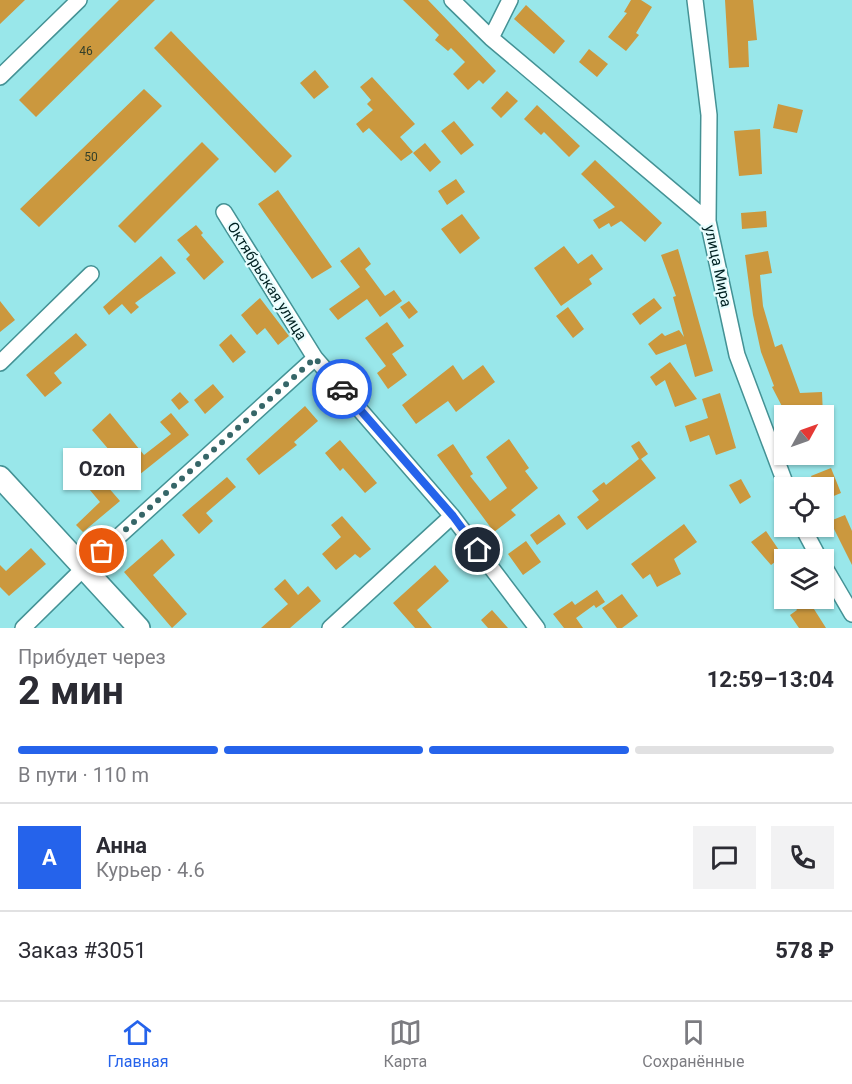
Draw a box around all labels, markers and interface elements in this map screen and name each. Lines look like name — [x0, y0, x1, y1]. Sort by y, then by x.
house number: 46 — [79, 44, 93, 58]
house number: 50 — [84, 150, 98, 164]
street label: Октябрьская улица — [223, 219, 311, 343]
street label: улица Мира — [701, 223, 735, 309]
courier — [312, 359, 372, 419]
icon: car — [326, 373, 359, 406]
north arrow — [774, 405, 834, 465]
map controls — [774, 405, 834, 609]
callout: Ozon — [63, 449, 141, 491]
text: Ozon — [79, 457, 125, 481]
button: locate — [774, 477, 834, 537]
pin — [452, 524, 503, 575]
pin — [76, 525, 127, 576]
icon: home — [461, 533, 494, 566]
icon: bag — [85, 534, 118, 567]
button: layers — [774, 549, 834, 609]
text: Прибудет через — [18, 645, 166, 669]
text: 12:59–13:04 — [707, 667, 834, 692]
text: 2 мин — [18, 668, 124, 714]
text: В пути · 110 m — [18, 763, 149, 787]
button: chat — [693, 826, 756, 889]
button: phone — [771, 826, 834, 889]
text: Анна — [96, 833, 147, 858]
text: А — [42, 845, 57, 870]
text: Курьер · 4.6 — [96, 858, 205, 882]
text: Заказ #3051 — [18, 938, 147, 963]
text: 578 ₽ — [775, 938, 834, 963]
tab: Главная — [108, 1016, 168, 1071]
tab: Карта — [384, 1016, 427, 1071]
tab: Сохранённые — [642, 1016, 744, 1071]

